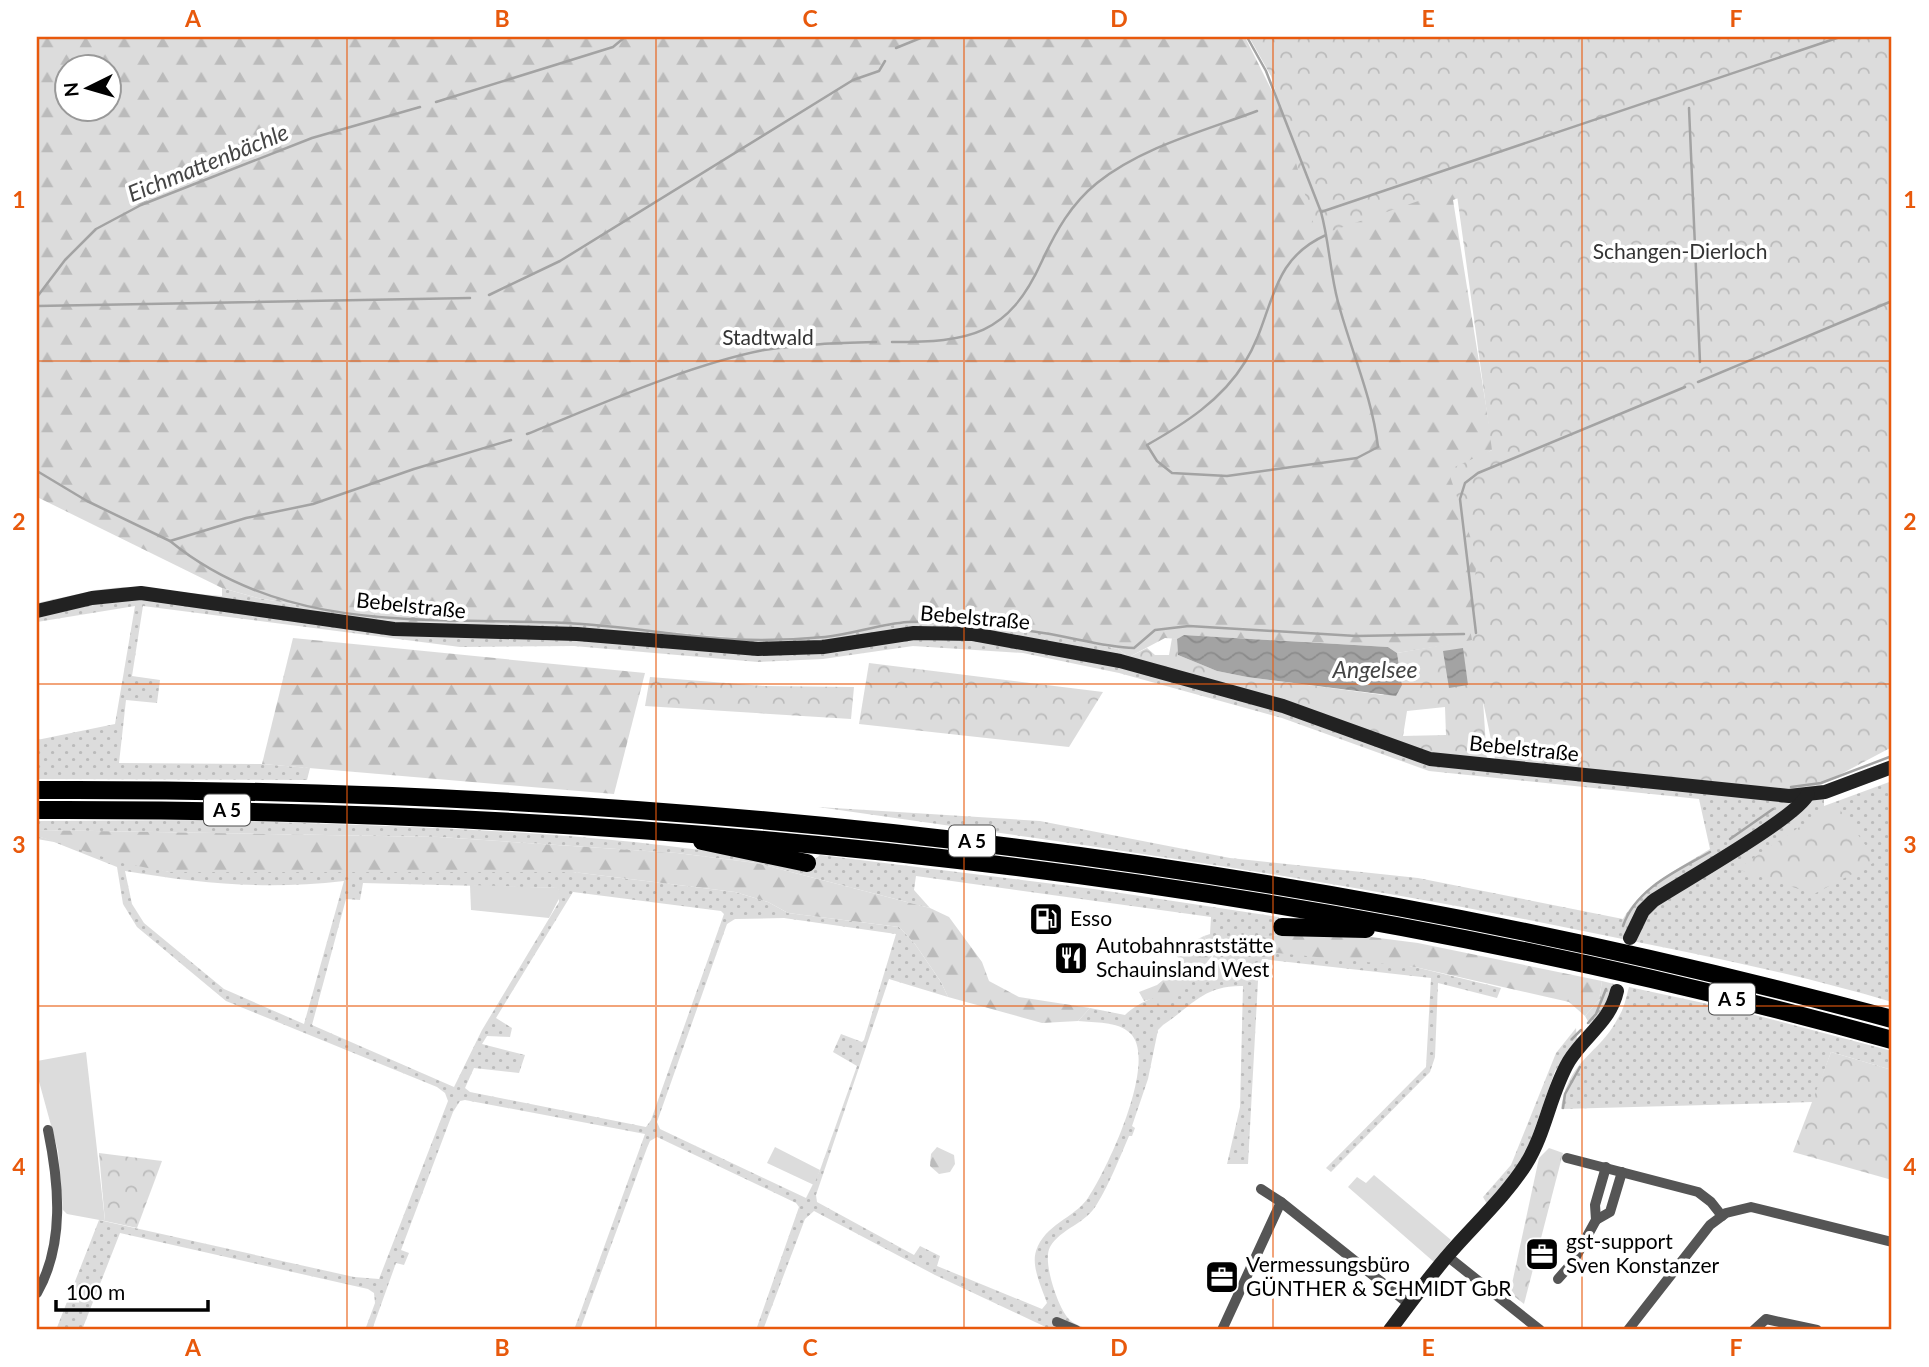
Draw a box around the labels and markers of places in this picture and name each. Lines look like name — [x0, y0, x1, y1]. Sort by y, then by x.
fuel station icon: Esso — [1027, 900, 1065, 938]
place label: Esso — [1070, 905, 1112, 930]
place label: Autobahnraststätte Schauinsland West — [1096, 932, 1274, 981]
restaurant icon: Autobahnraststätte Schauinsland West — [1052, 939, 1090, 977]
place label: gst-support Sven Konstanzer — [1566, 1228, 1719, 1277]
office icon: gst-support Sven Konstanzer — [1523, 1235, 1561, 1273]
place label: Vermessungsbüro GÜNTHER & SCHMIDT GbR — [1246, 1251, 1512, 1300]
office icon: Vermessungsbüro GÜNTHER & SCHMIDT GbR — [1203, 1258, 1241, 1296]

